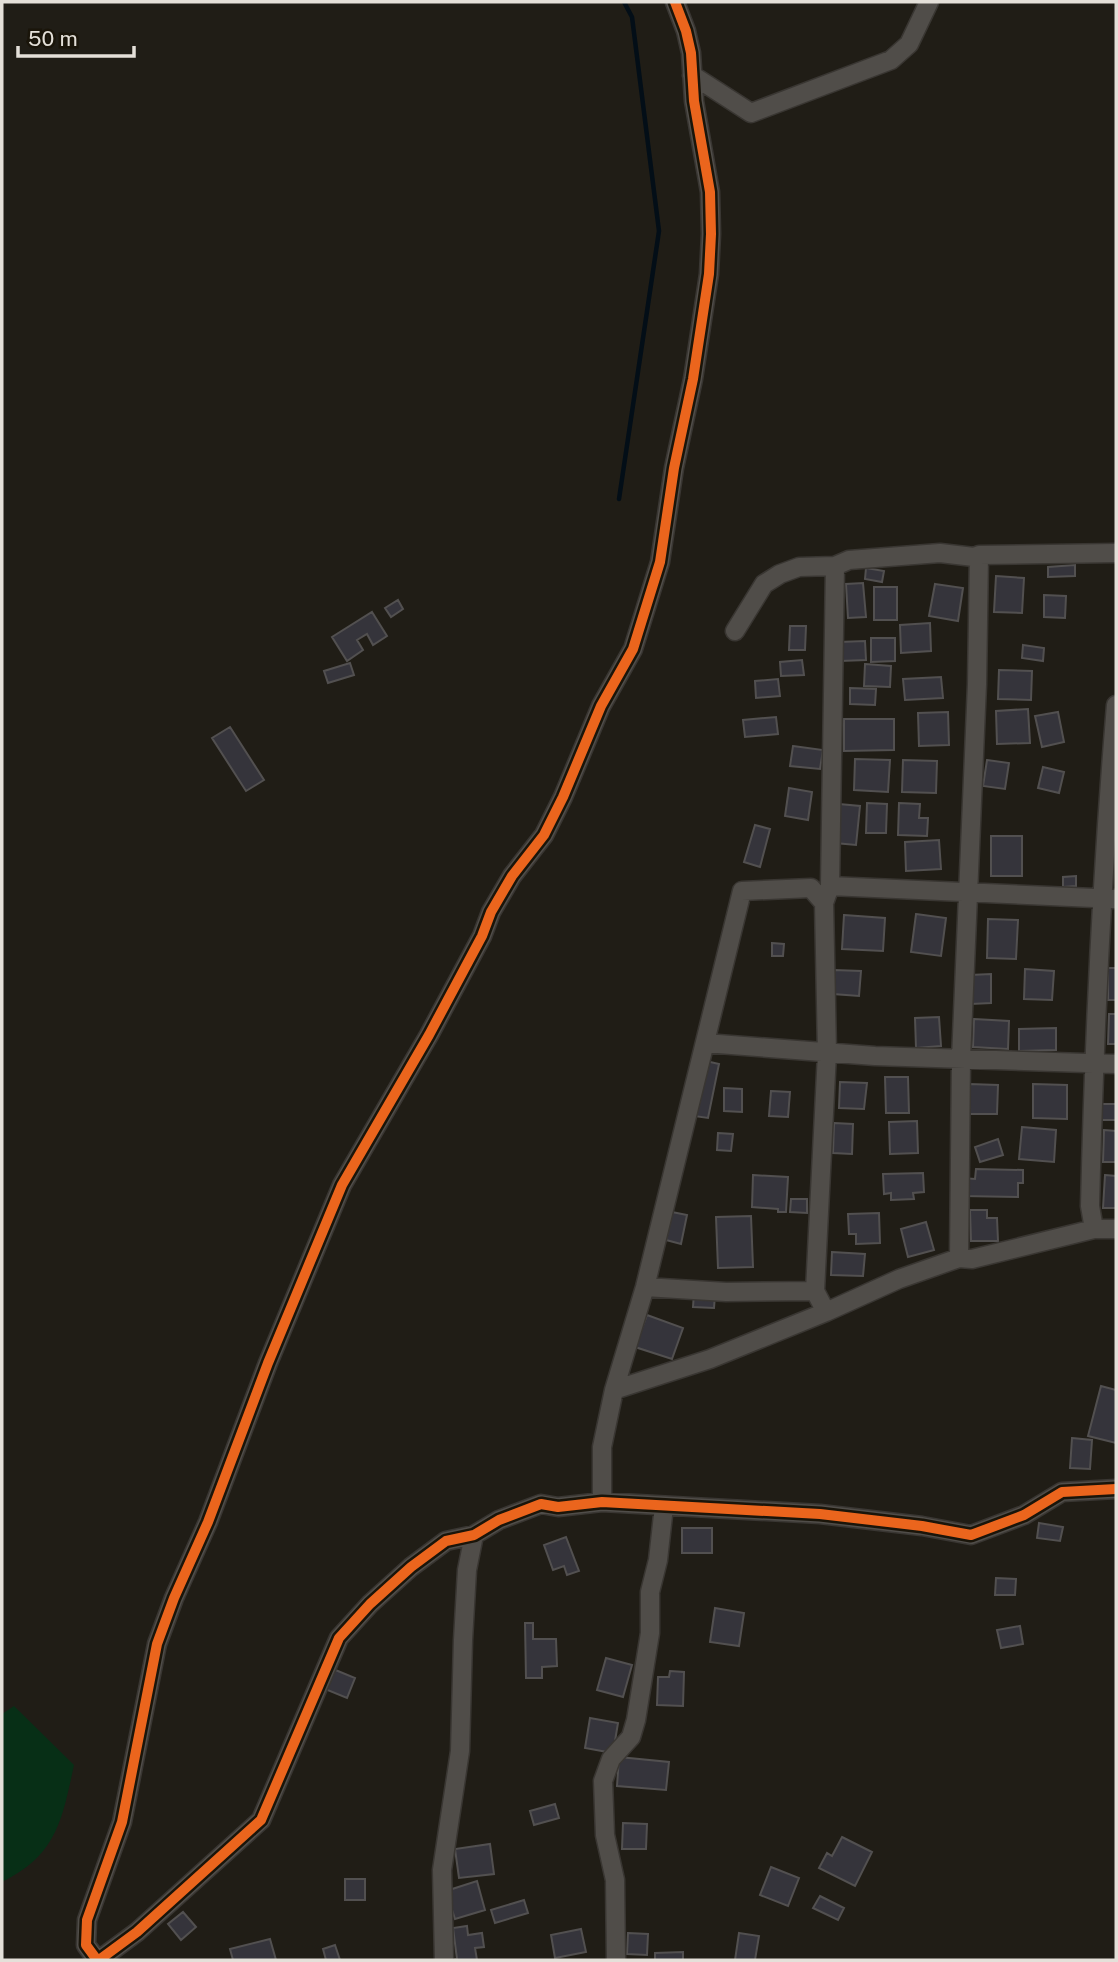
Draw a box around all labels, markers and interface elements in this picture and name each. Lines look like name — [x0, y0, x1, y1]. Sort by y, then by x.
scale bar — [18, 14, 133, 58]
text: 50 m — [28, 26, 78, 51]

